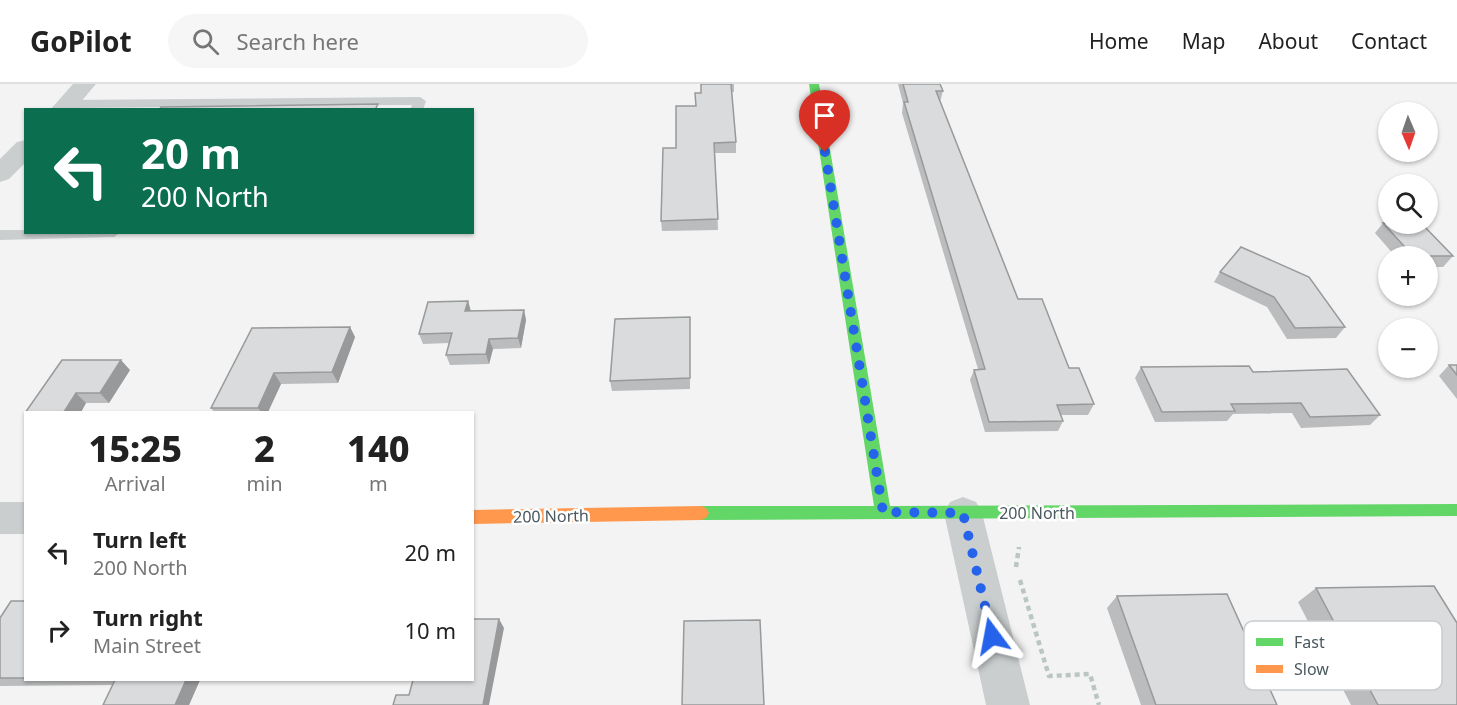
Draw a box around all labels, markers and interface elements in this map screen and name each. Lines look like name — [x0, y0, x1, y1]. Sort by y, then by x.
search box — [168, 14, 588, 68]
text: GoPilot — [30, 22, 132, 60]
icon: search — [189, 25, 222, 58]
text: Search here — [237, 26, 359, 56]
text: Home — [1089, 27, 1149, 55]
text: Map — [1182, 27, 1225, 55]
text: About — [1258, 27, 1318, 55]
text: Contact — [1351, 27, 1427, 55]
pin — [799, 90, 850, 152]
icon: arrive — [808, 99, 841, 132]
north arrow — [1378, 102, 1438, 162]
map controls — [1378, 102, 1438, 378]
text: 20 m — [141, 124, 241, 181]
icon: left — [42, 132, 120, 210]
button: search — [1378, 174, 1438, 234]
text: 200 North — [141, 178, 269, 215]
button: + — [1378, 246, 1438, 306]
button: − — [1378, 318, 1438, 378]
text: 15:25 — [88, 424, 182, 473]
text: 2 — [254, 424, 275, 473]
text: 140 — [347, 424, 410, 473]
text: Arrival — [105, 470, 166, 497]
text: min — [246, 470, 283, 497]
text: m — [369, 470, 388, 497]
street label: 200 North — [999, 502, 1075, 524]
street label: 200 North — [513, 504, 589, 528]
text: Turn left — [93, 524, 187, 554]
icon: left — [42, 536, 75, 569]
text: 20 m — [405, 537, 456, 567]
text: 200 North — [93, 554, 188, 581]
text: Turn right — [93, 602, 203, 632]
position arrow — [960, 604, 1024, 668]
icon: right — [42, 614, 75, 647]
text: 10 m — [405, 615, 456, 645]
legend — [1244, 621, 1442, 690]
text: Fast — [1294, 631, 1325, 653]
text: Main Street — [93, 632, 201, 659]
text: Slow — [1294, 658, 1329, 680]

